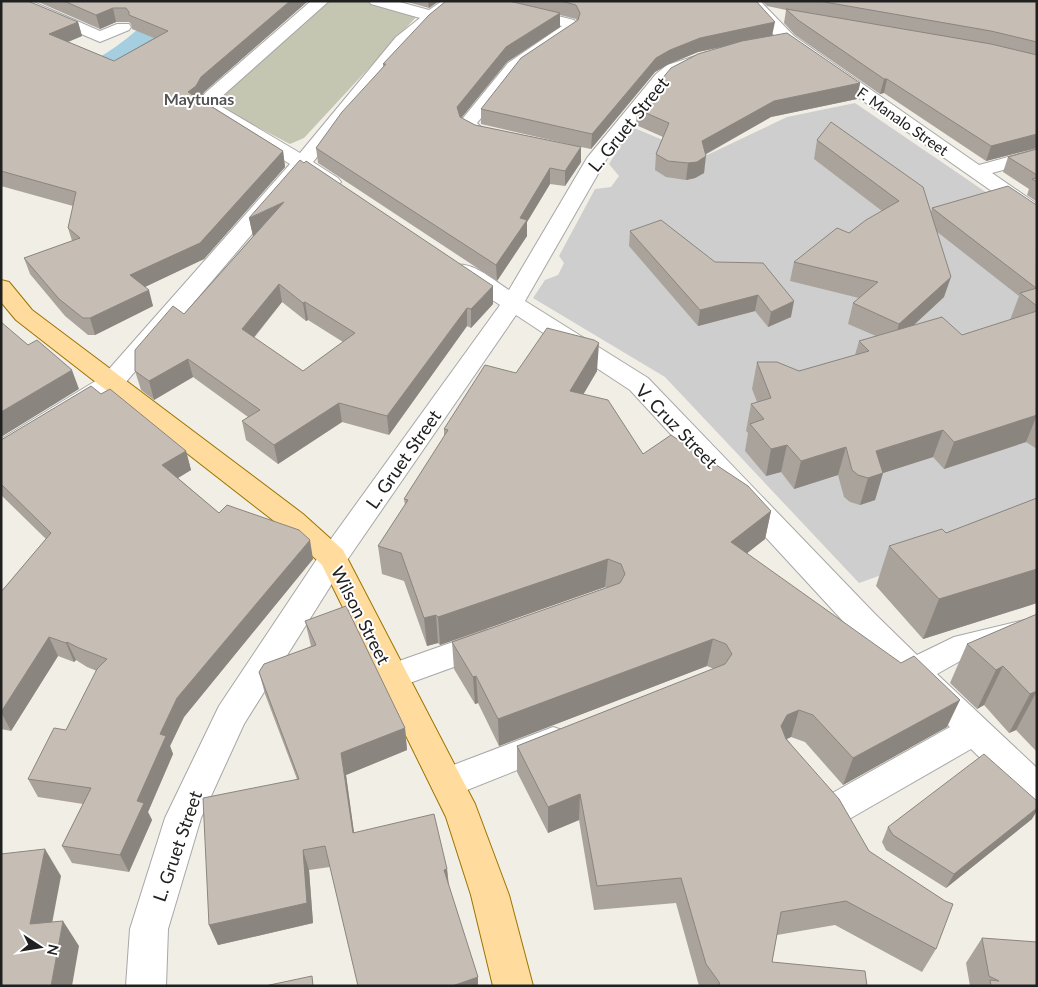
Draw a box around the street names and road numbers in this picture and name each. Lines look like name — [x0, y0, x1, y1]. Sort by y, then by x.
street label: L. Gruet Street — [583, 72, 673, 176]
street label: F. Manalo Street — [854, 83, 952, 159]
street label: V. Cruz Street — [631, 379, 723, 473]
street label: L. Gruet Street — [361, 405, 445, 513]
street label: Wilson Street — [327, 562, 395, 668]
street label: L. Gruet Street — [148, 787, 206, 904]

